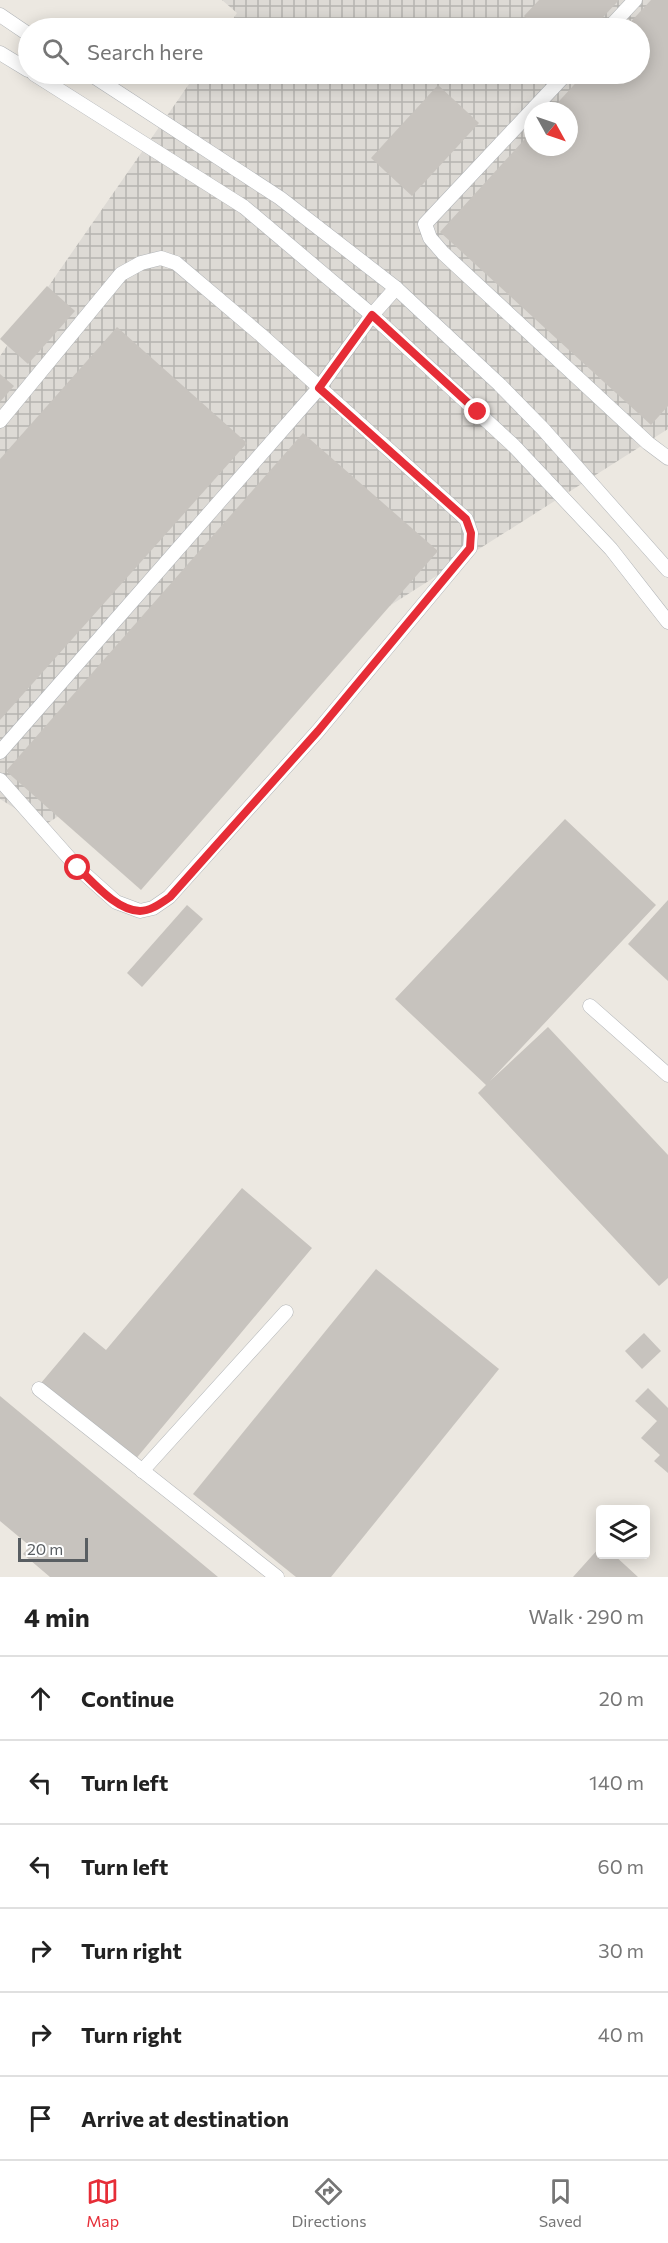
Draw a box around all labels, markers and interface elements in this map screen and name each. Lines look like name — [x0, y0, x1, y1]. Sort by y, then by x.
search box — [18, 18, 650, 84]
icon: search — [39, 35, 72, 68]
text: Search here — [87, 38, 203, 65]
north arrow — [524, 102, 578, 156]
route end — [464, 398, 490, 424]
route start — [64, 854, 90, 880]
map controls — [596, 1505, 650, 1559]
button: layers — [596, 1505, 650, 1559]
scale bar — [18, 1535, 88, 1562]
text: 20 m — [27, 1539, 63, 1558]
text: 4 min — [24, 1601, 90, 1632]
text: Walk · 290 m — [528, 1604, 644, 1628]
icon: ahead — [24, 1682, 57, 1715]
text: Continue — [81, 1685, 174, 1712]
text: 20 m — [599, 1686, 644, 1710]
icon: left — [24, 1766, 57, 1799]
text: Turn left — [81, 1769, 168, 1796]
text: 140 m — [589, 1770, 644, 1794]
icon: left — [24, 1850, 57, 1883]
text: Turn left — [81, 1853, 168, 1880]
text: 60 m — [598, 1854, 644, 1878]
icon: right — [24, 1934, 57, 1967]
text: Turn right — [81, 1937, 182, 1964]
text: 30 m — [598, 1938, 644, 1962]
icon: right — [24, 2018, 57, 2051]
text: Turn right — [81, 2021, 182, 2048]
text: 40 m — [598, 2022, 644, 2046]
icon: arrive — [24, 2102, 57, 2135]
text: Arrive at destination — [81, 2105, 289, 2132]
tab: Map — [86, 2175, 119, 2230]
tab: Directions — [291, 2175, 366, 2230]
tab: Saved — [539, 2175, 582, 2230]

